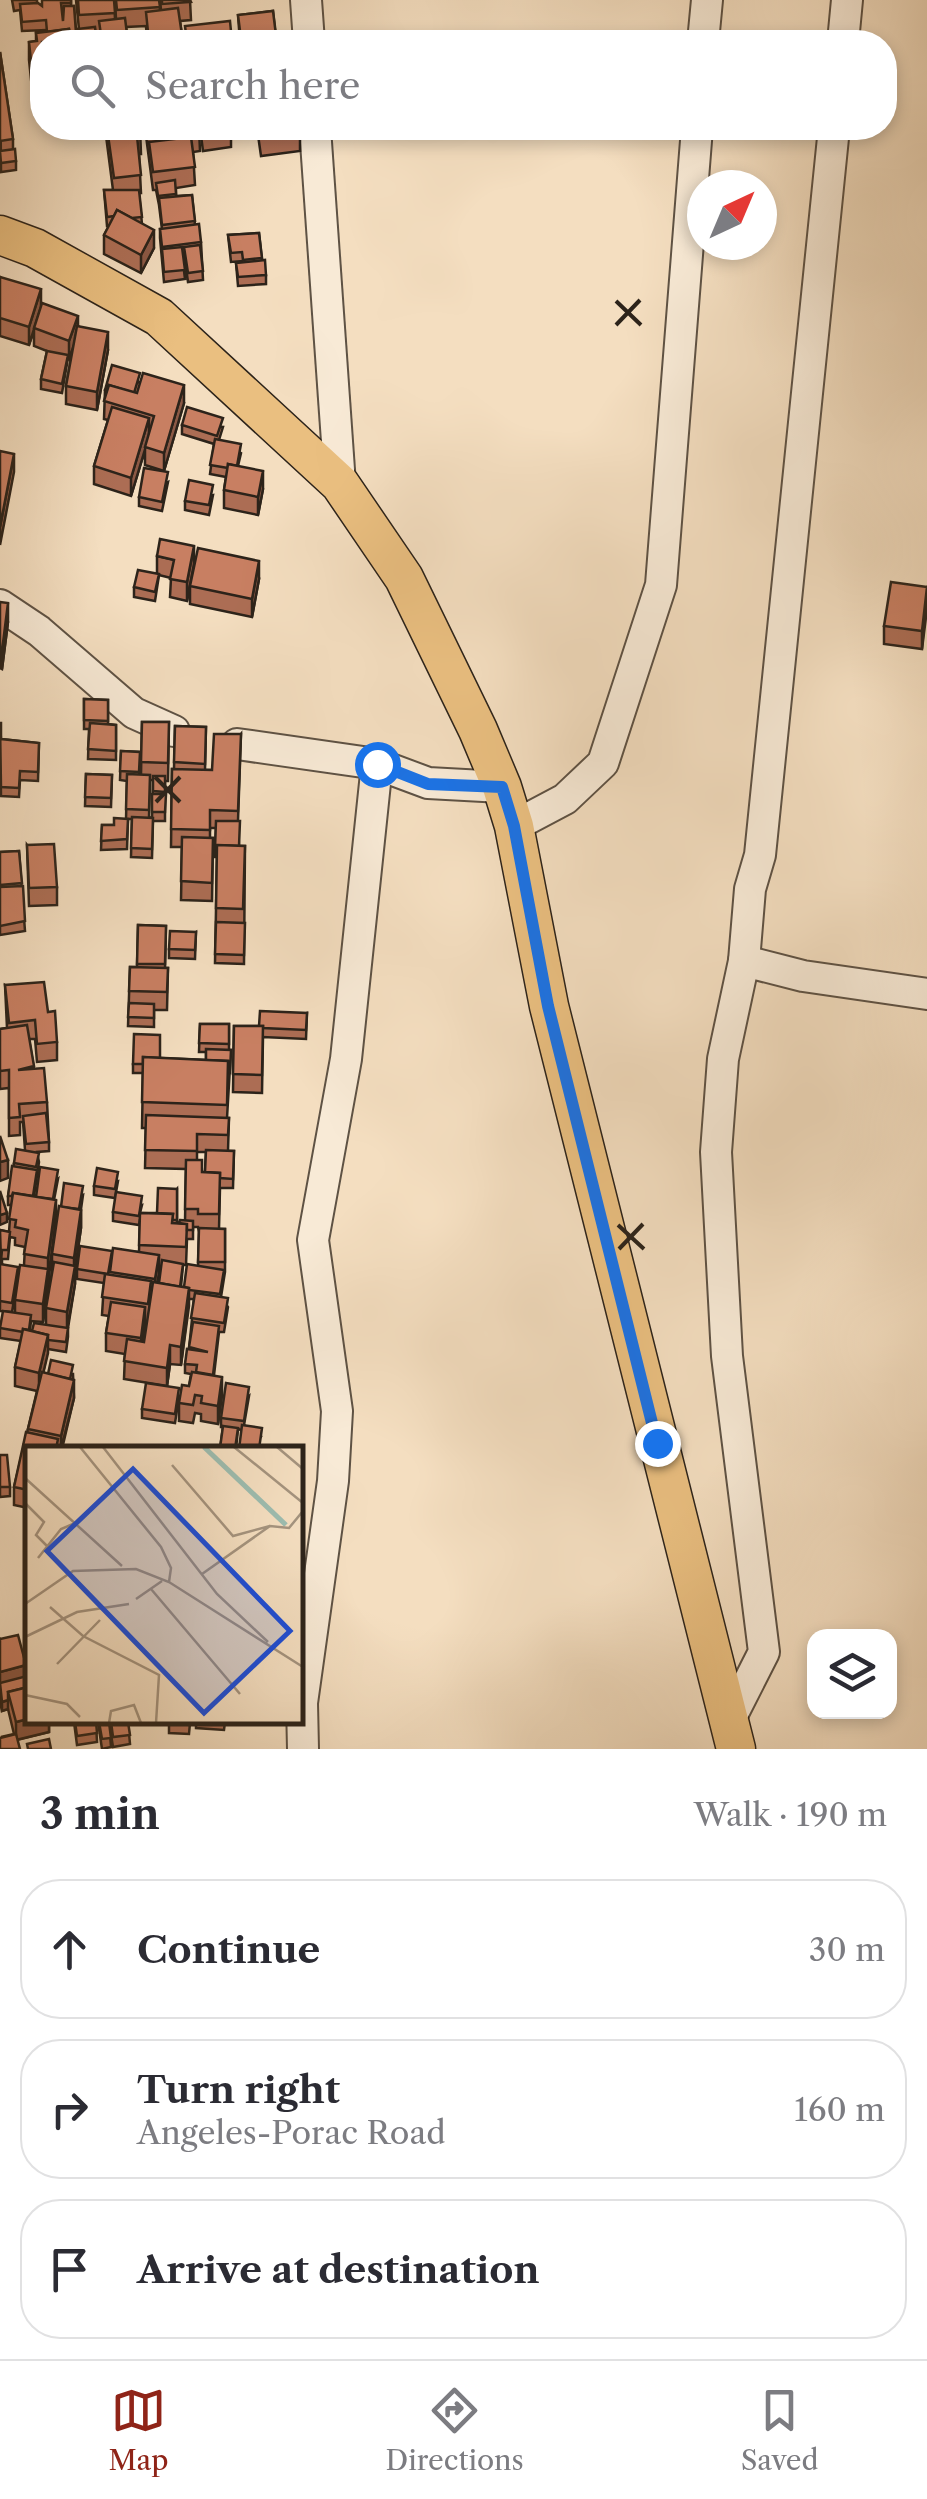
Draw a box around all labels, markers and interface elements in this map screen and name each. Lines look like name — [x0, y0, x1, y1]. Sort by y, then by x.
search box — [30, 30, 897, 140]
icon: search — [65, 58, 120, 113]
text: Search here — [145, 62, 360, 109]
north arrow — [687, 170, 777, 260]
route start — [355, 742, 401, 788]
route end — [635, 1421, 681, 1467]
inset map — [25, 1446, 302, 1724]
map controls — [807, 1629, 897, 1719]
button: layers — [807, 1629, 897, 1719]
text: 3 min — [40, 1788, 160, 1840]
text: Walk · 190 m — [694, 1795, 887, 1834]
icon: ahead — [42, 1922, 97, 1977]
text: Continue — [137, 1926, 320, 1973]
text: 30 m — [809, 1930, 885, 1969]
text: Turn right — [137, 2066, 340, 2113]
icon: right — [42, 2082, 97, 2137]
text: 160 m — [794, 2090, 885, 2129]
text: Angeles-Porac Road — [137, 2113, 446, 2152]
icon: arrive — [42, 2242, 97, 2297]
text: Arrive at destination — [137, 2246, 540, 2293]
tab: Map — [108, 2383, 169, 2477]
tab: Directions — [385, 2383, 524, 2477]
tab: Saved — [741, 2383, 819, 2477]

